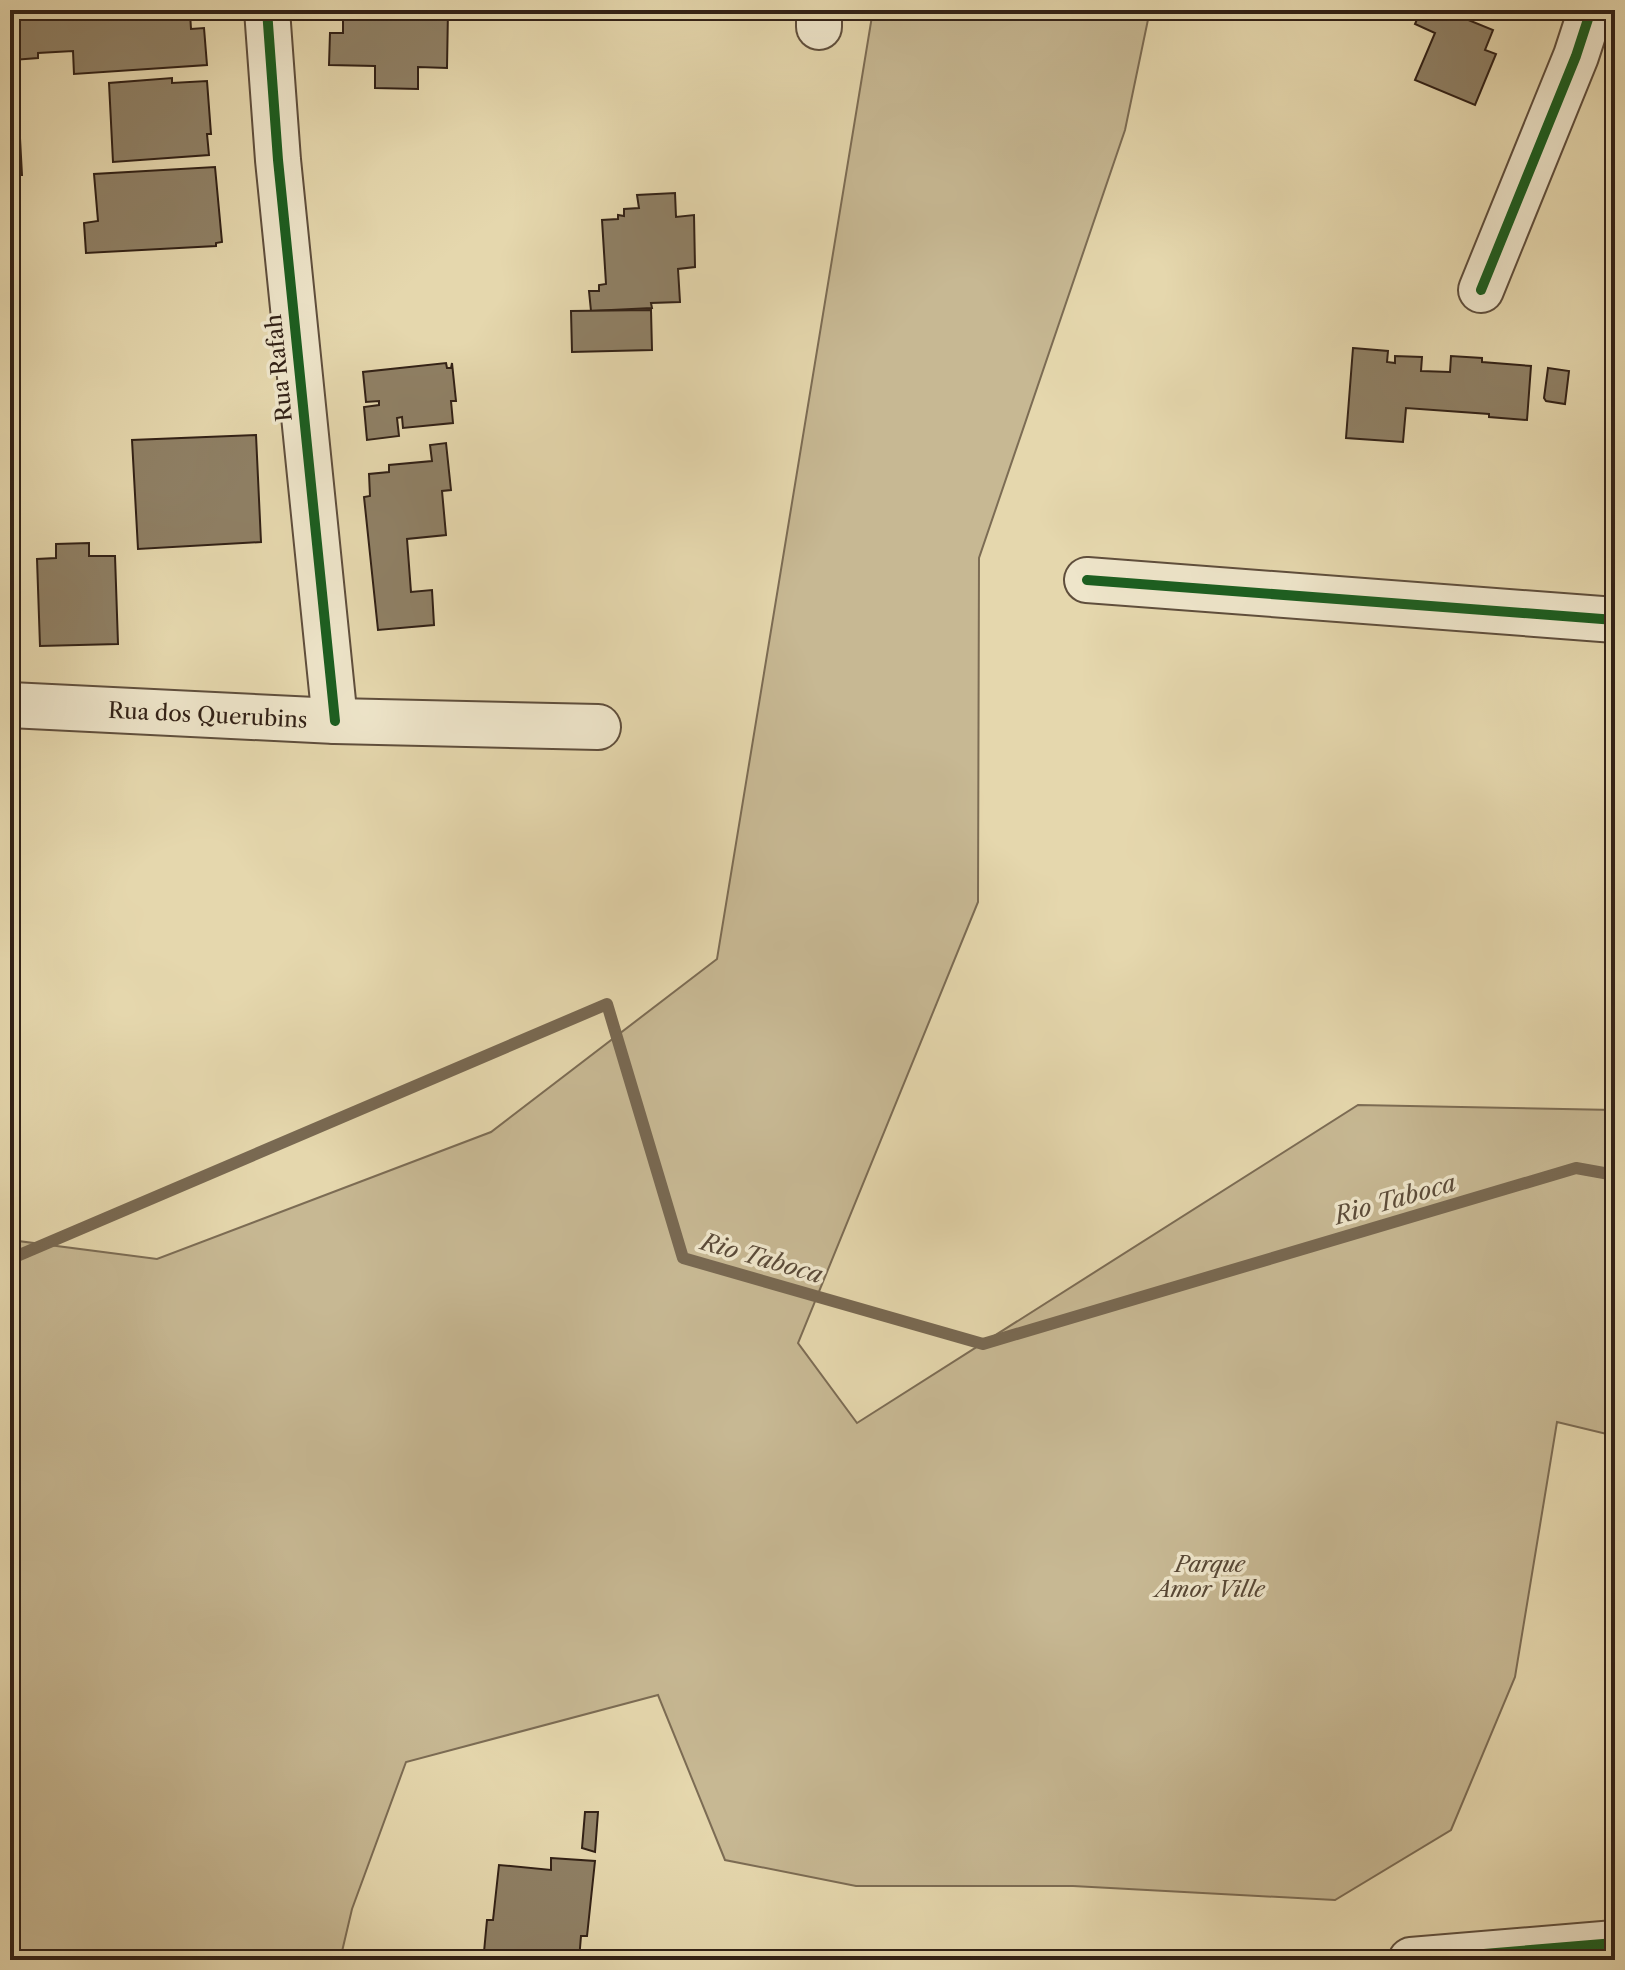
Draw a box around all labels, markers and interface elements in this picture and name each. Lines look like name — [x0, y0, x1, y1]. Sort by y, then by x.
street label: Rua Rafah — [260, 313, 298, 423]
street label: Rua dos Querubins — [107, 696, 308, 733]
water label: Rio Taboca — [1329, 1168, 1459, 1231]
water label: Rio Taboca — [696, 1226, 826, 1289]
park label: Parque Amor Ville — [1152, 1551, 1266, 1603]

